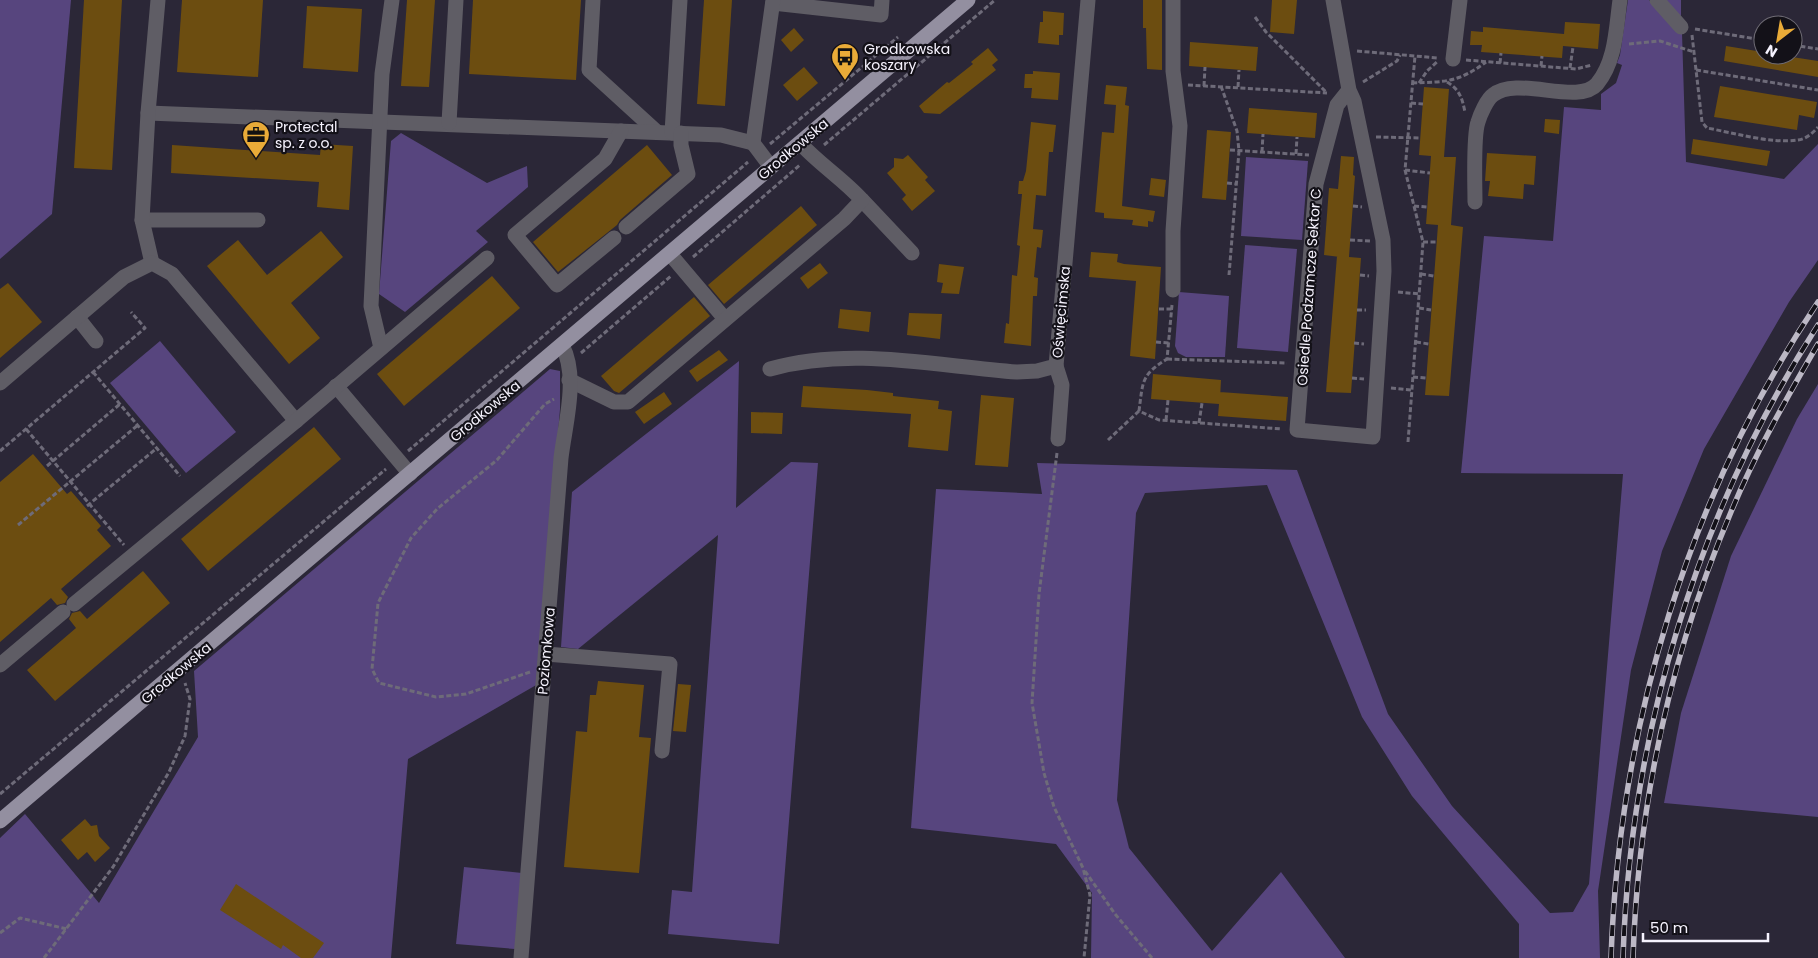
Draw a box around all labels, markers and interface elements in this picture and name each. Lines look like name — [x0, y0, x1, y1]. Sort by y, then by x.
north arrow — [1753, 15, 1803, 65]
place label: Grodkowska koszary — [864, 39, 950, 75]
text: N — [1762, 40, 1781, 62]
bus stop icon: Grodkowska koszary — [830, 42, 860, 81]
street label: Grodkowska — [754, 114, 832, 184]
place label: Protectal sp. z o.o. — [275, 117, 338, 153]
office icon: Protectal sp. z o.o. — [241, 120, 271, 159]
street label: Osiedle Podzamcze Sektor C — [1292, 188, 1326, 386]
street label: Oświęcimska — [1047, 265, 1075, 359]
street label: Grodkowska — [446, 376, 524, 446]
street label: Poziomkowa — [532, 607, 560, 695]
street label: Grodkowska — [137, 638, 215, 708]
scale bar — [1643, 910, 1768, 942]
text: 50 m — [1650, 917, 1688, 938]

